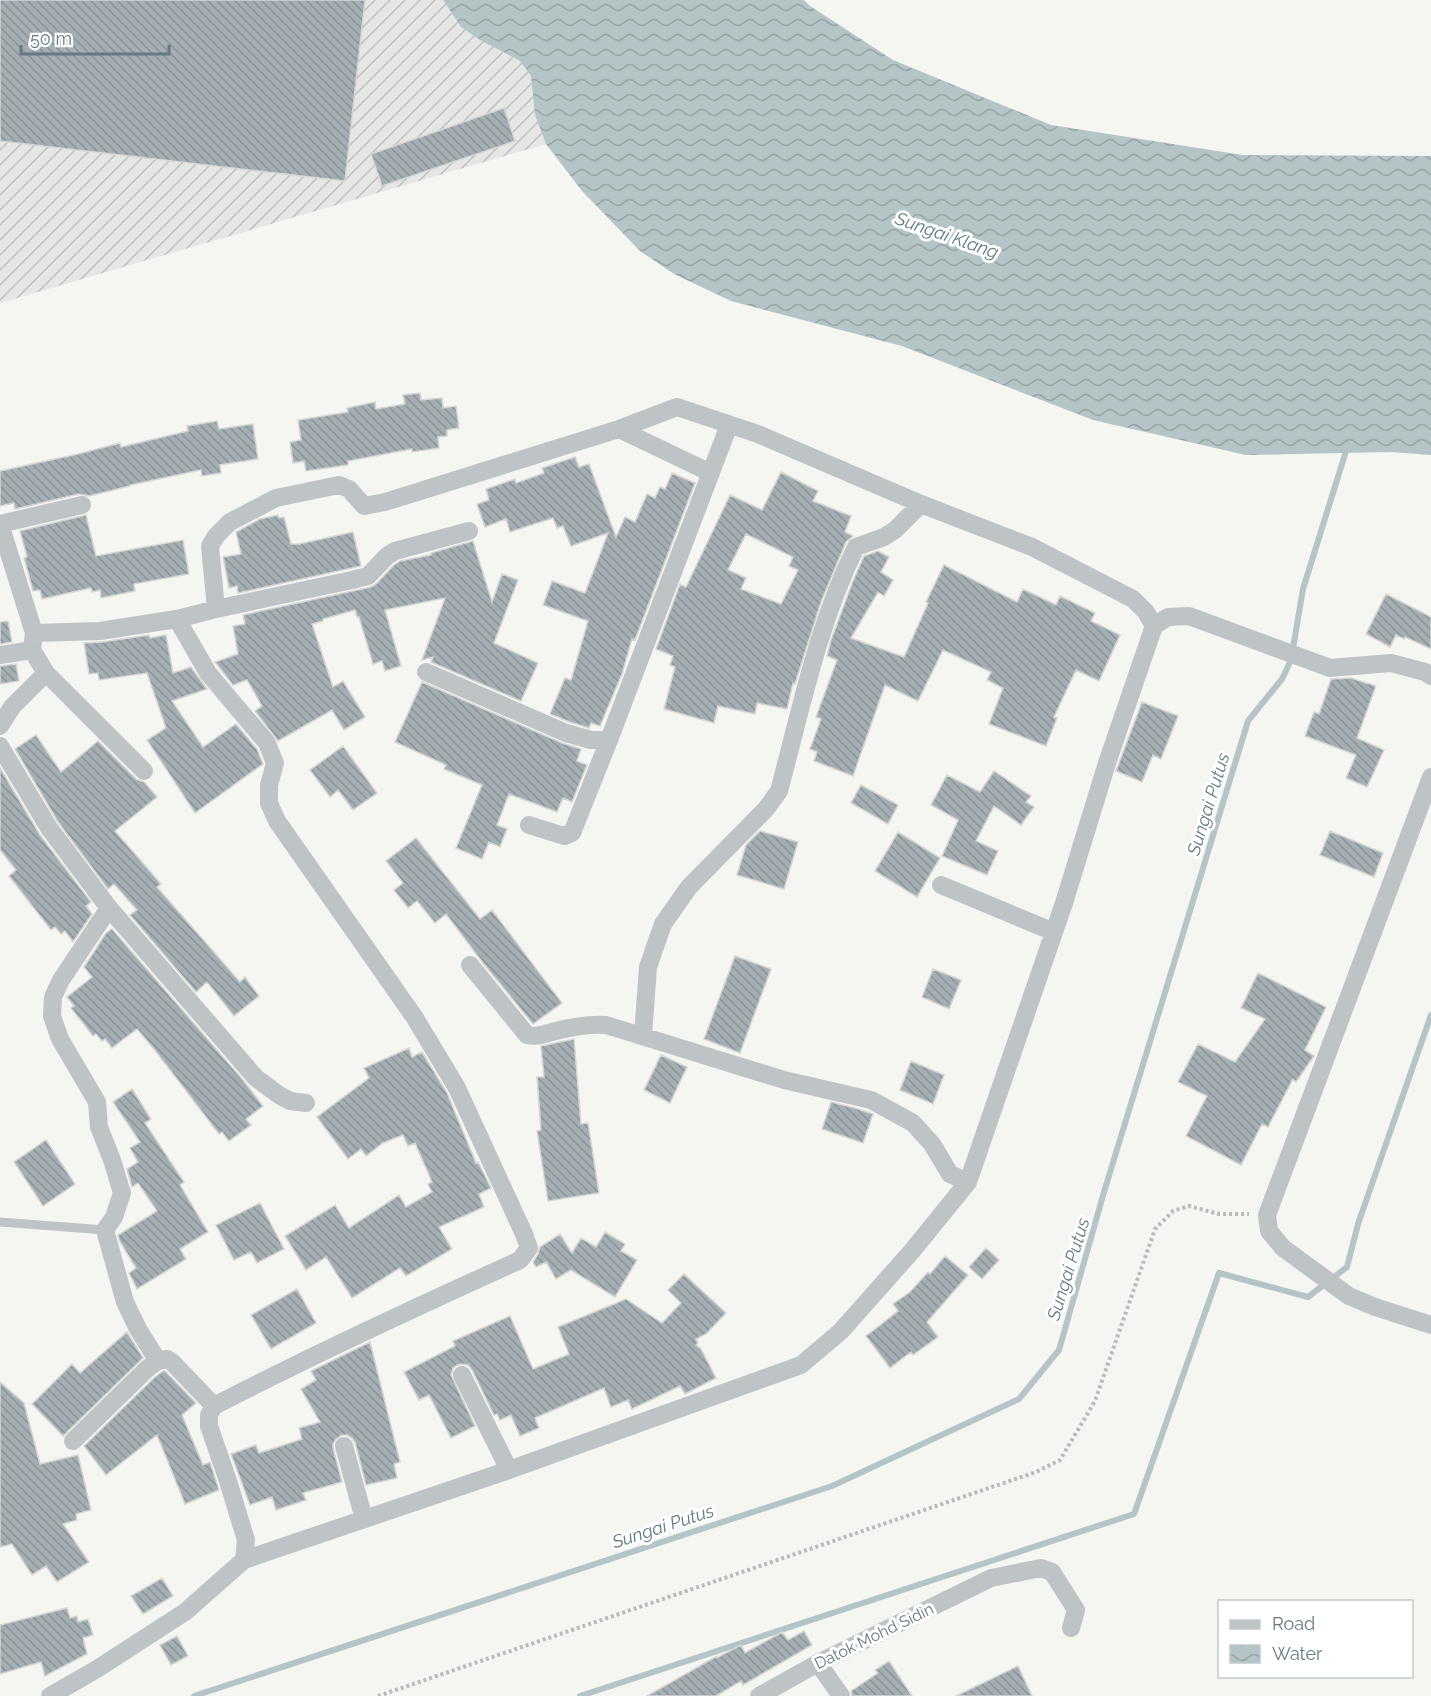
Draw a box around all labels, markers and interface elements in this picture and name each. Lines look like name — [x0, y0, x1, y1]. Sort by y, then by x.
scale bar — [21, 18, 170, 56]
text: 50 m — [30, 28, 72, 49]
water label: Sungai Klang — [892, 207, 1002, 263]
water label: Sungai Putus — [1182, 750, 1234, 859]
water label: Sungai Putus — [1042, 1215, 1094, 1324]
water label: Sungai Putus — [608, 1499, 717, 1553]
street label: Datok Mohd Sidin — [811, 1599, 937, 1673]
legend — [1218, 1600, 1413, 1678]
text: Road — [1272, 1613, 1315, 1634]
text: Water — [1272, 1643, 1323, 1664]

